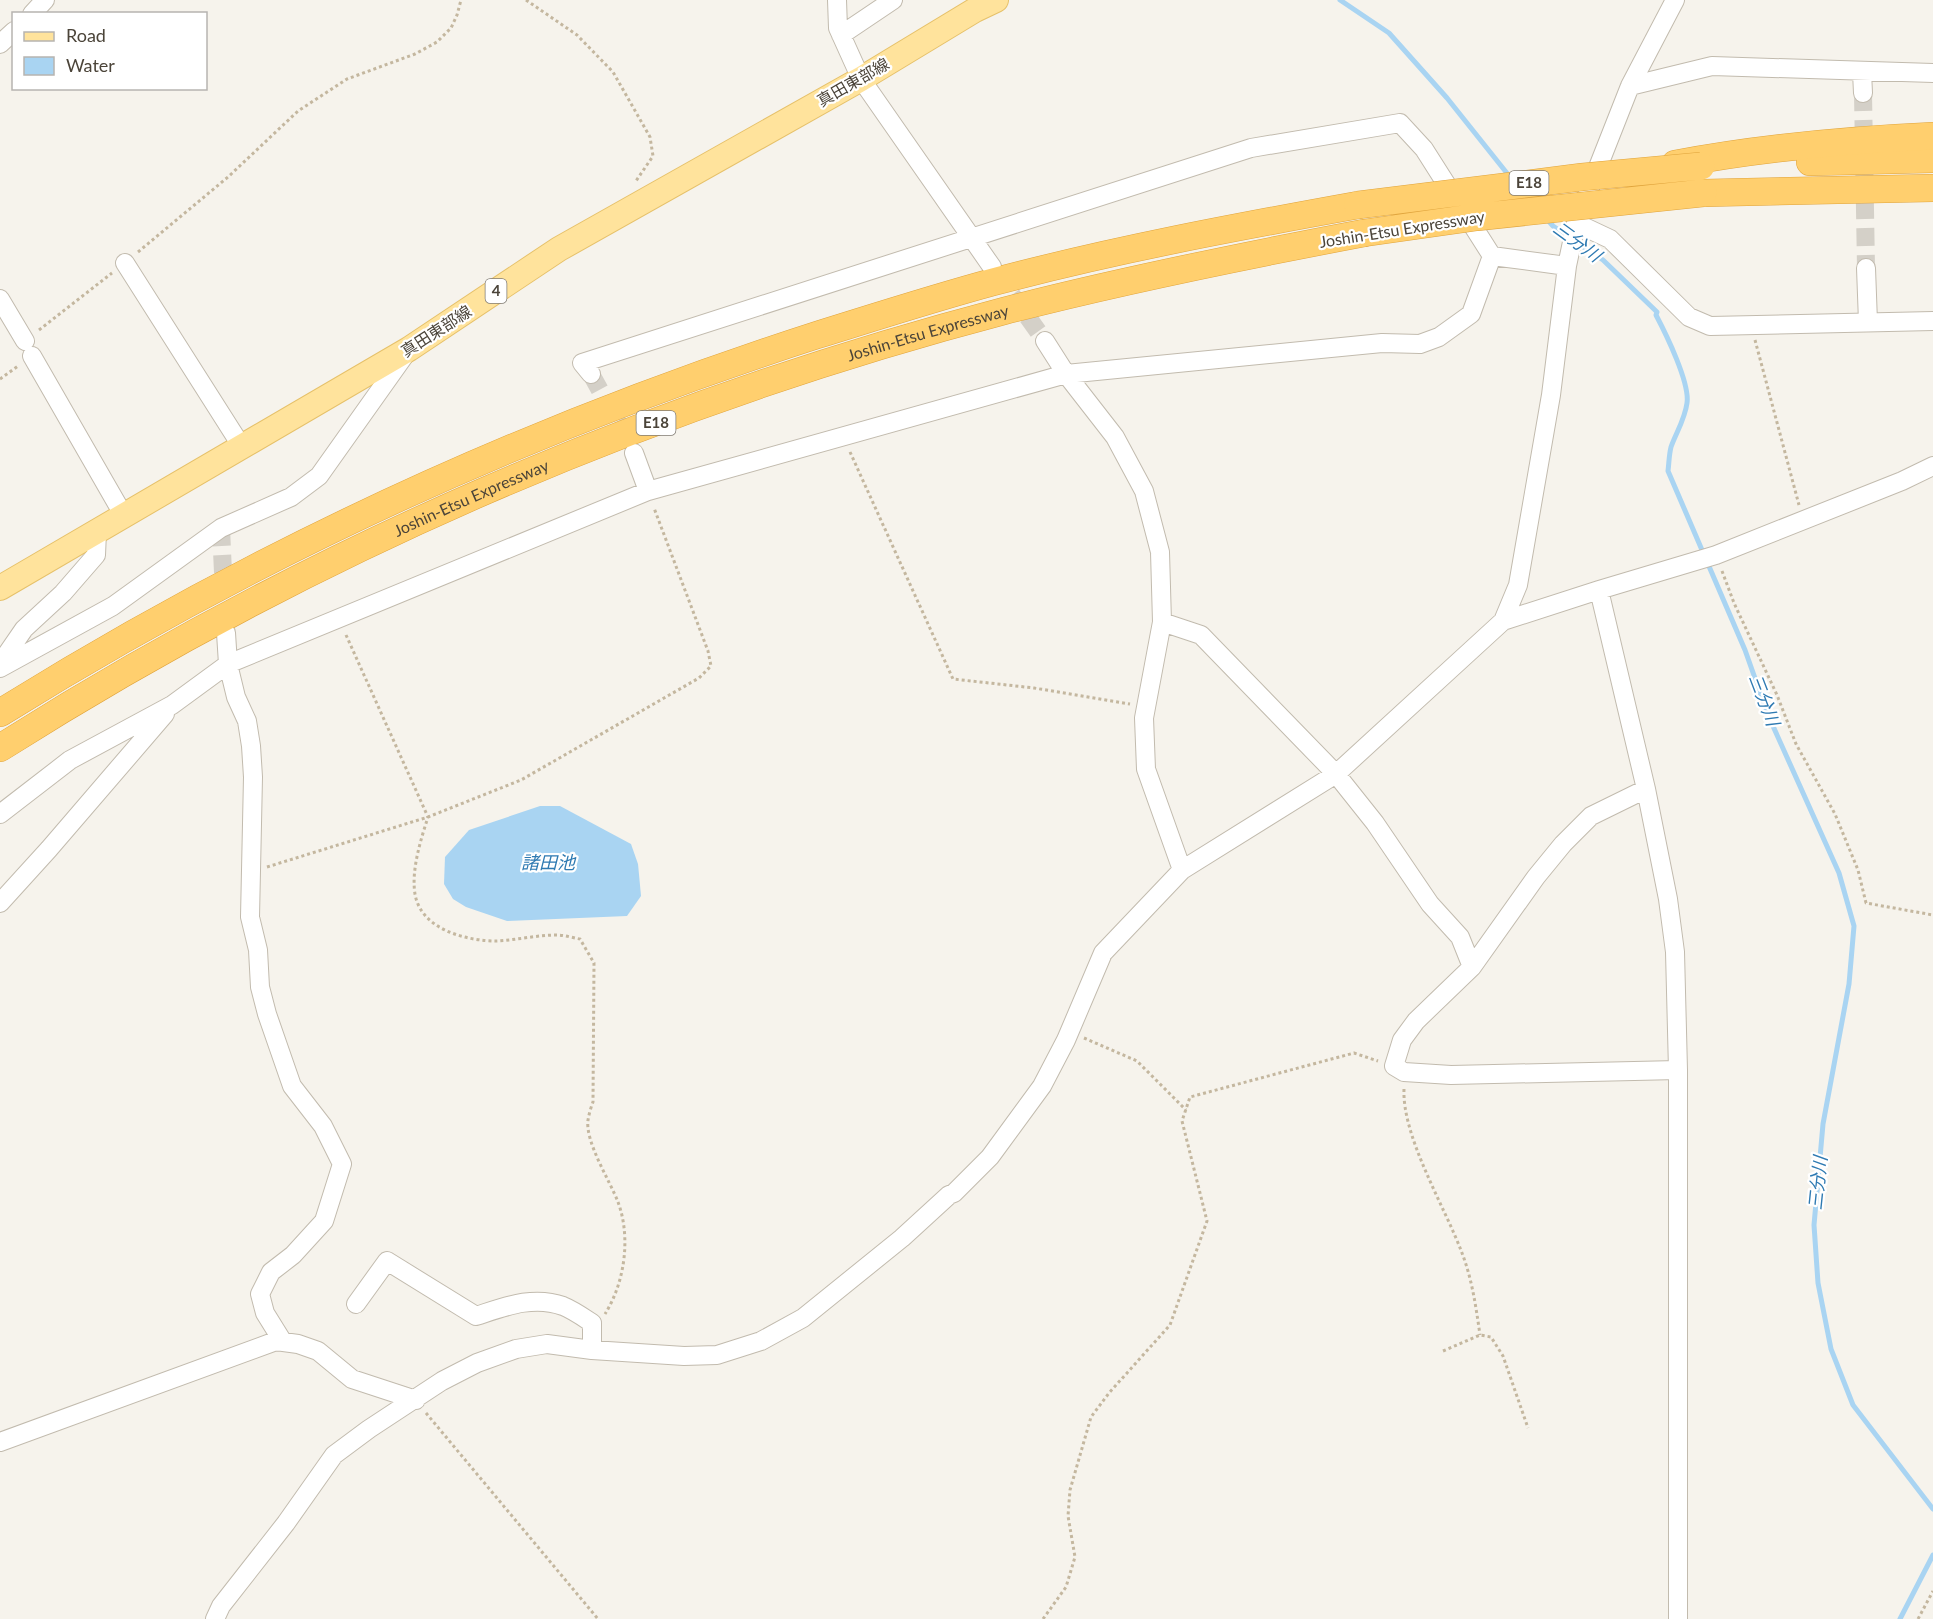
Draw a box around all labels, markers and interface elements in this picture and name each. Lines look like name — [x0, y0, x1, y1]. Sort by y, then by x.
legend — [12, 12, 207, 90]
text: Road — [66, 24, 106, 46]
street label: 真田東部線 — [813, 53, 892, 110]
text: Water — [66, 54, 115, 76]
road number: E18 — [1510, 171, 1549, 195]
street label: Joshin-Etsu Expressway — [1318, 206, 1487, 251]
water label: 三分川 — [1549, 216, 1608, 267]
road number: 4 — [486, 279, 506, 303]
street label: Joshin-Etsu Expressway — [844, 300, 1011, 365]
street label: 真田東部線 — [397, 301, 474, 360]
road number: E18 — [636, 411, 676, 435]
street label: Joshin-Etsu Expressway — [390, 455, 552, 540]
water label: 三分川 — [1745, 670, 1786, 731]
water label: 諸田池 — [521, 851, 577, 873]
water label: 三分川 — [1803, 1153, 1831, 1211]

